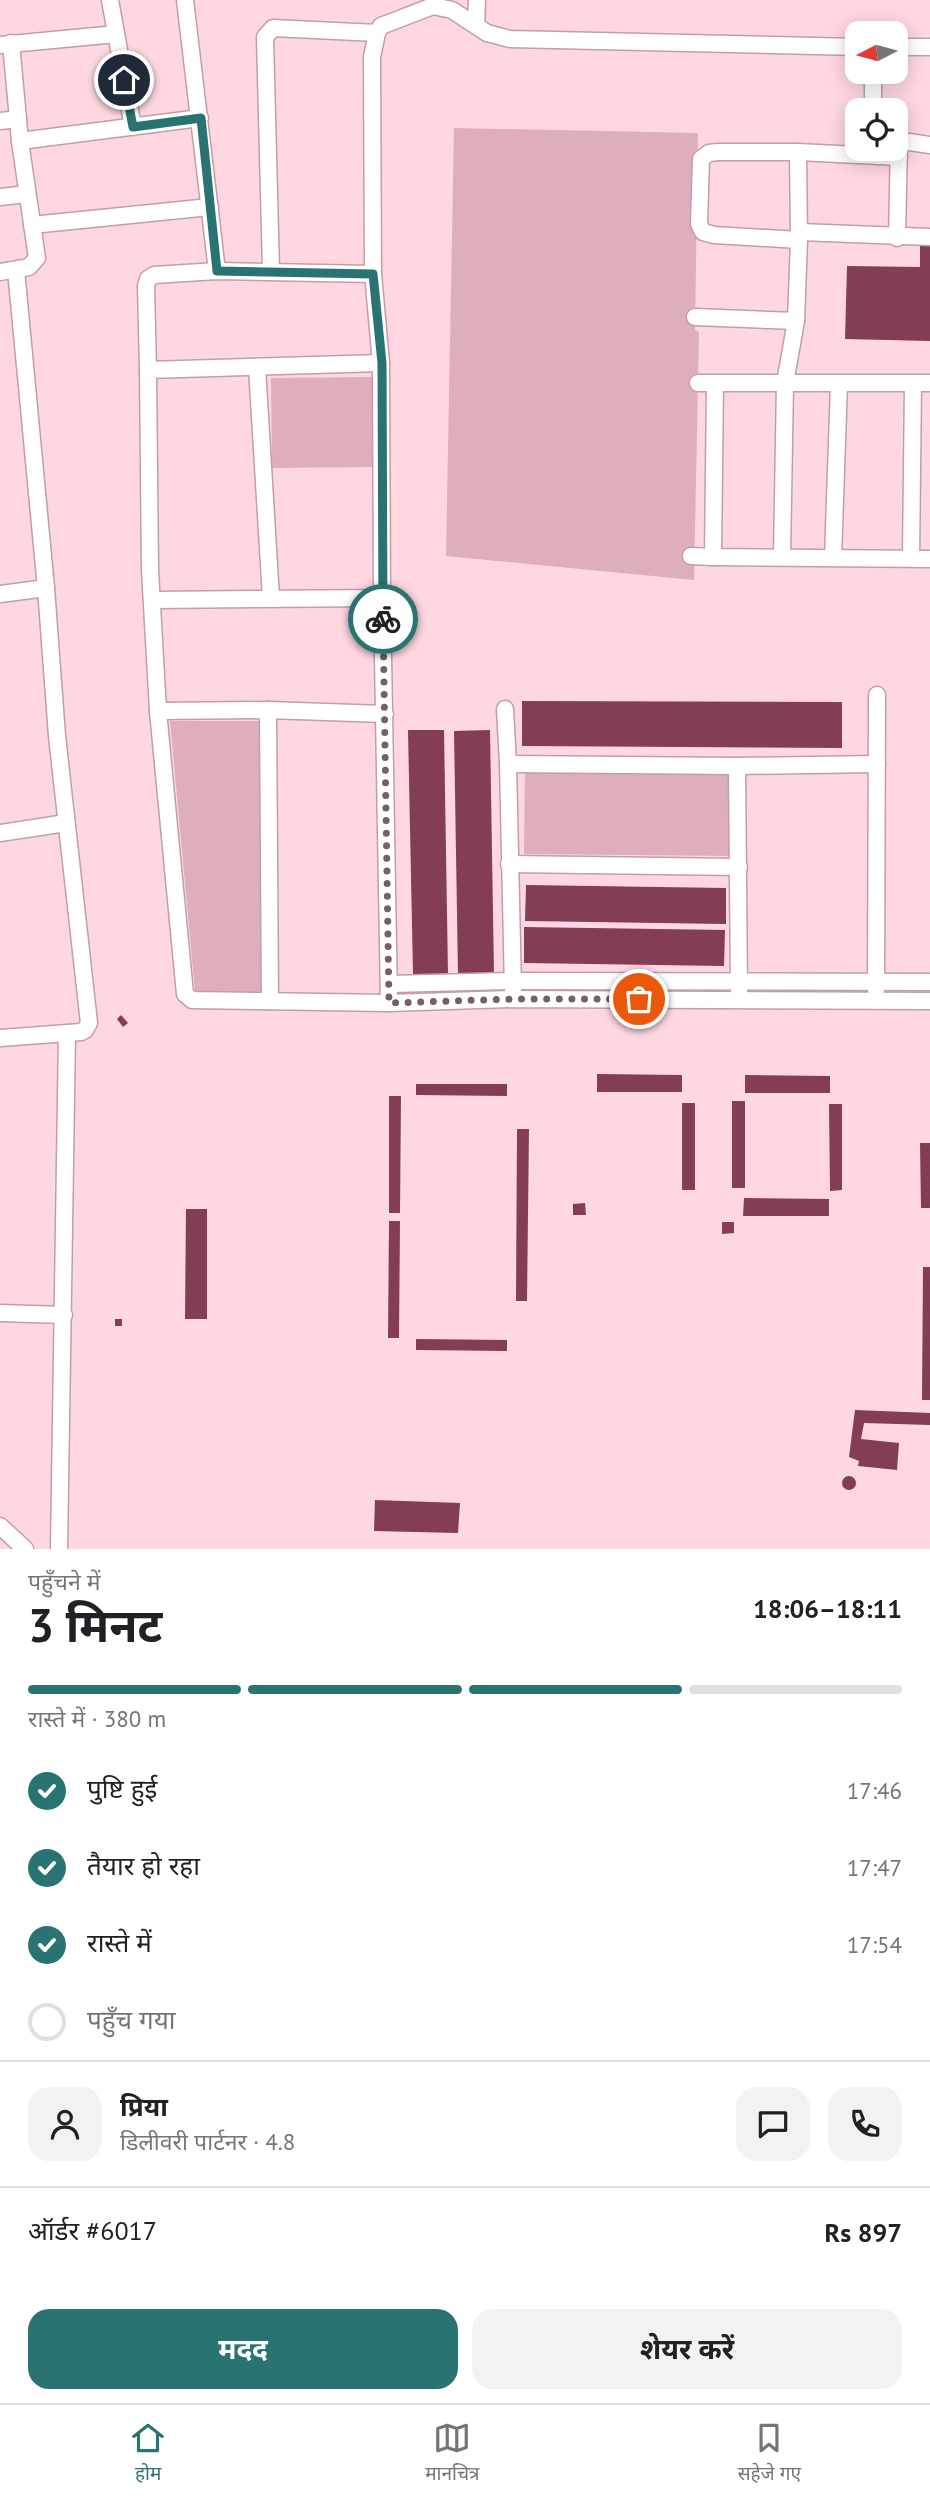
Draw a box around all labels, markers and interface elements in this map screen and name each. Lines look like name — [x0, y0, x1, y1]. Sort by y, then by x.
north arrow — [845, 21, 908, 84]
map controls — [845, 21, 908, 161]
pin — [94, 50, 154, 110]
icon: home — [105, 61, 143, 99]
button: locate — [845, 98, 908, 161]
courier — [348, 584, 418, 654]
icon: bike — [364, 600, 402, 638]
pin — [609, 969, 669, 1029]
icon: bag — [620, 980, 658, 1018]
text: पहुँचने में — [28, 1567, 101, 1596]
text: 18:06–18:11 — [753, 1592, 902, 1625]
text: 3 मिनट — [28, 1595, 162, 1655]
text: रास्ते में · 380 m — [28, 1704, 166, 1733]
icon: check — [28, 1772, 66, 1810]
text: पुष्टि हुई — [87, 1772, 157, 1805]
text: 17:46 — [847, 1776, 902, 1805]
icon: check — [28, 1849, 66, 1887]
text: तैयार हो रहा — [87, 1849, 200, 1882]
text: 17:47 — [847, 1853, 902, 1882]
icon: check — [28, 1926, 66, 1964]
text: रास्ते में — [87, 1926, 152, 1959]
text: 17:54 — [847, 1930, 902, 1959]
text: पहुँच गया — [87, 2003, 175, 2036]
button: person — [28, 2087, 102, 2161]
button: chat — [736, 2087, 810, 2161]
button: phone — [828, 2087, 902, 2161]
text: प्रिया — [120, 2090, 168, 2123]
text: डिलीवरी पार्टनर · 4.8 — [120, 2127, 295, 2156]
text: ऑर्डर #6017 — [28, 2214, 157, 2247]
text: Rs 897 — [825, 2216, 902, 2249]
button: मदद — [28, 2309, 458, 2389]
button: शेयर करें — [472, 2309, 902, 2389]
tab: होम — [129, 2419, 167, 2488]
tab: मानचित्र — [425, 2419, 480, 2488]
tab: सहेजे गए — [738, 2419, 801, 2488]

